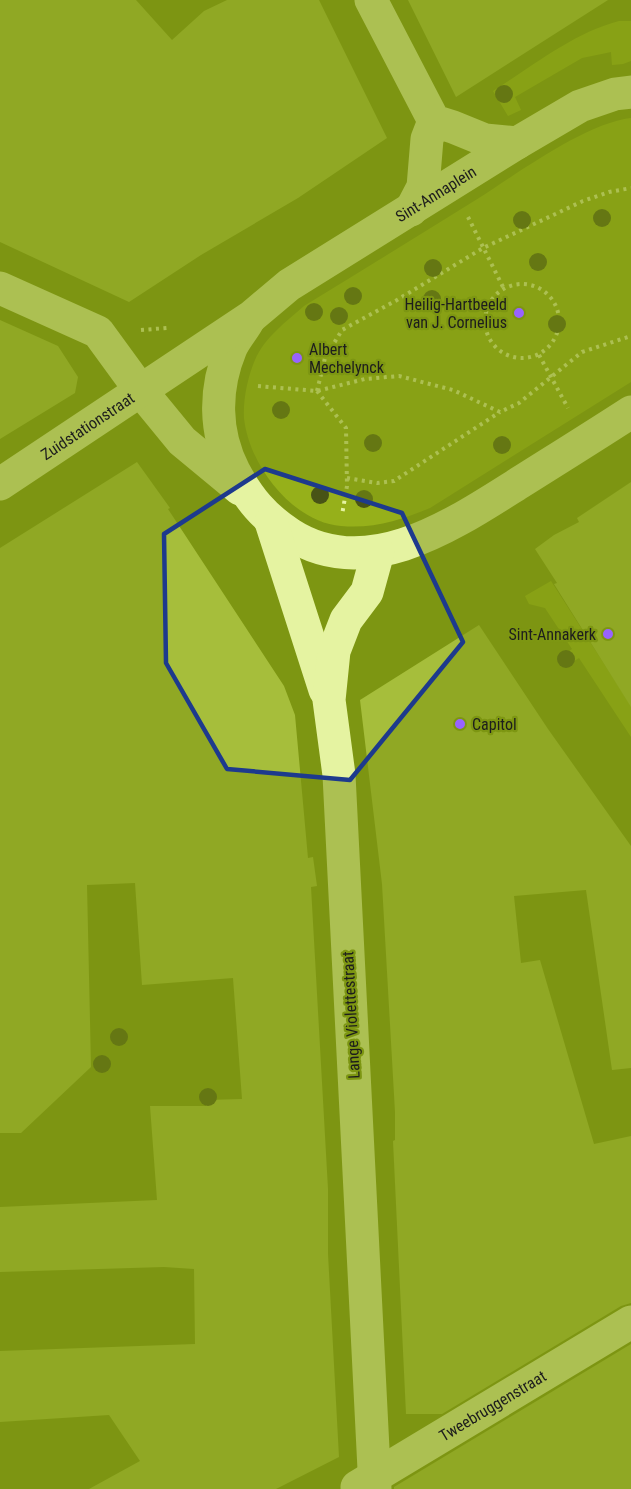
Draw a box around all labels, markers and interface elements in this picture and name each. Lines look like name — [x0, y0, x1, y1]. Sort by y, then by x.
street label: Sint-Annaplein — [392, 161, 479, 226]
place label: Heilig-Hartbeeld van J. Cornelius — [405, 295, 507, 332]
marker: Heilig-Hartbeeld van J. Cornelius — [512, 306, 526, 320]
place label: Albert Mechelynck — [309, 340, 385, 377]
marker: Albert Mechelynck — [290, 351, 304, 365]
street label: Zuidstationstraat — [37, 388, 138, 464]
place label: Sint-Annakerk — [509, 625, 597, 644]
marker: Sint-Annakerk — [601, 627, 615, 641]
place label: Capitol — [472, 715, 517, 734]
marker: Capitol — [453, 717, 467, 731]
street label: Lange Violettestraat — [338, 951, 364, 1079]
street label: Tweebruggenstraat — [435, 1366, 550, 1445]

